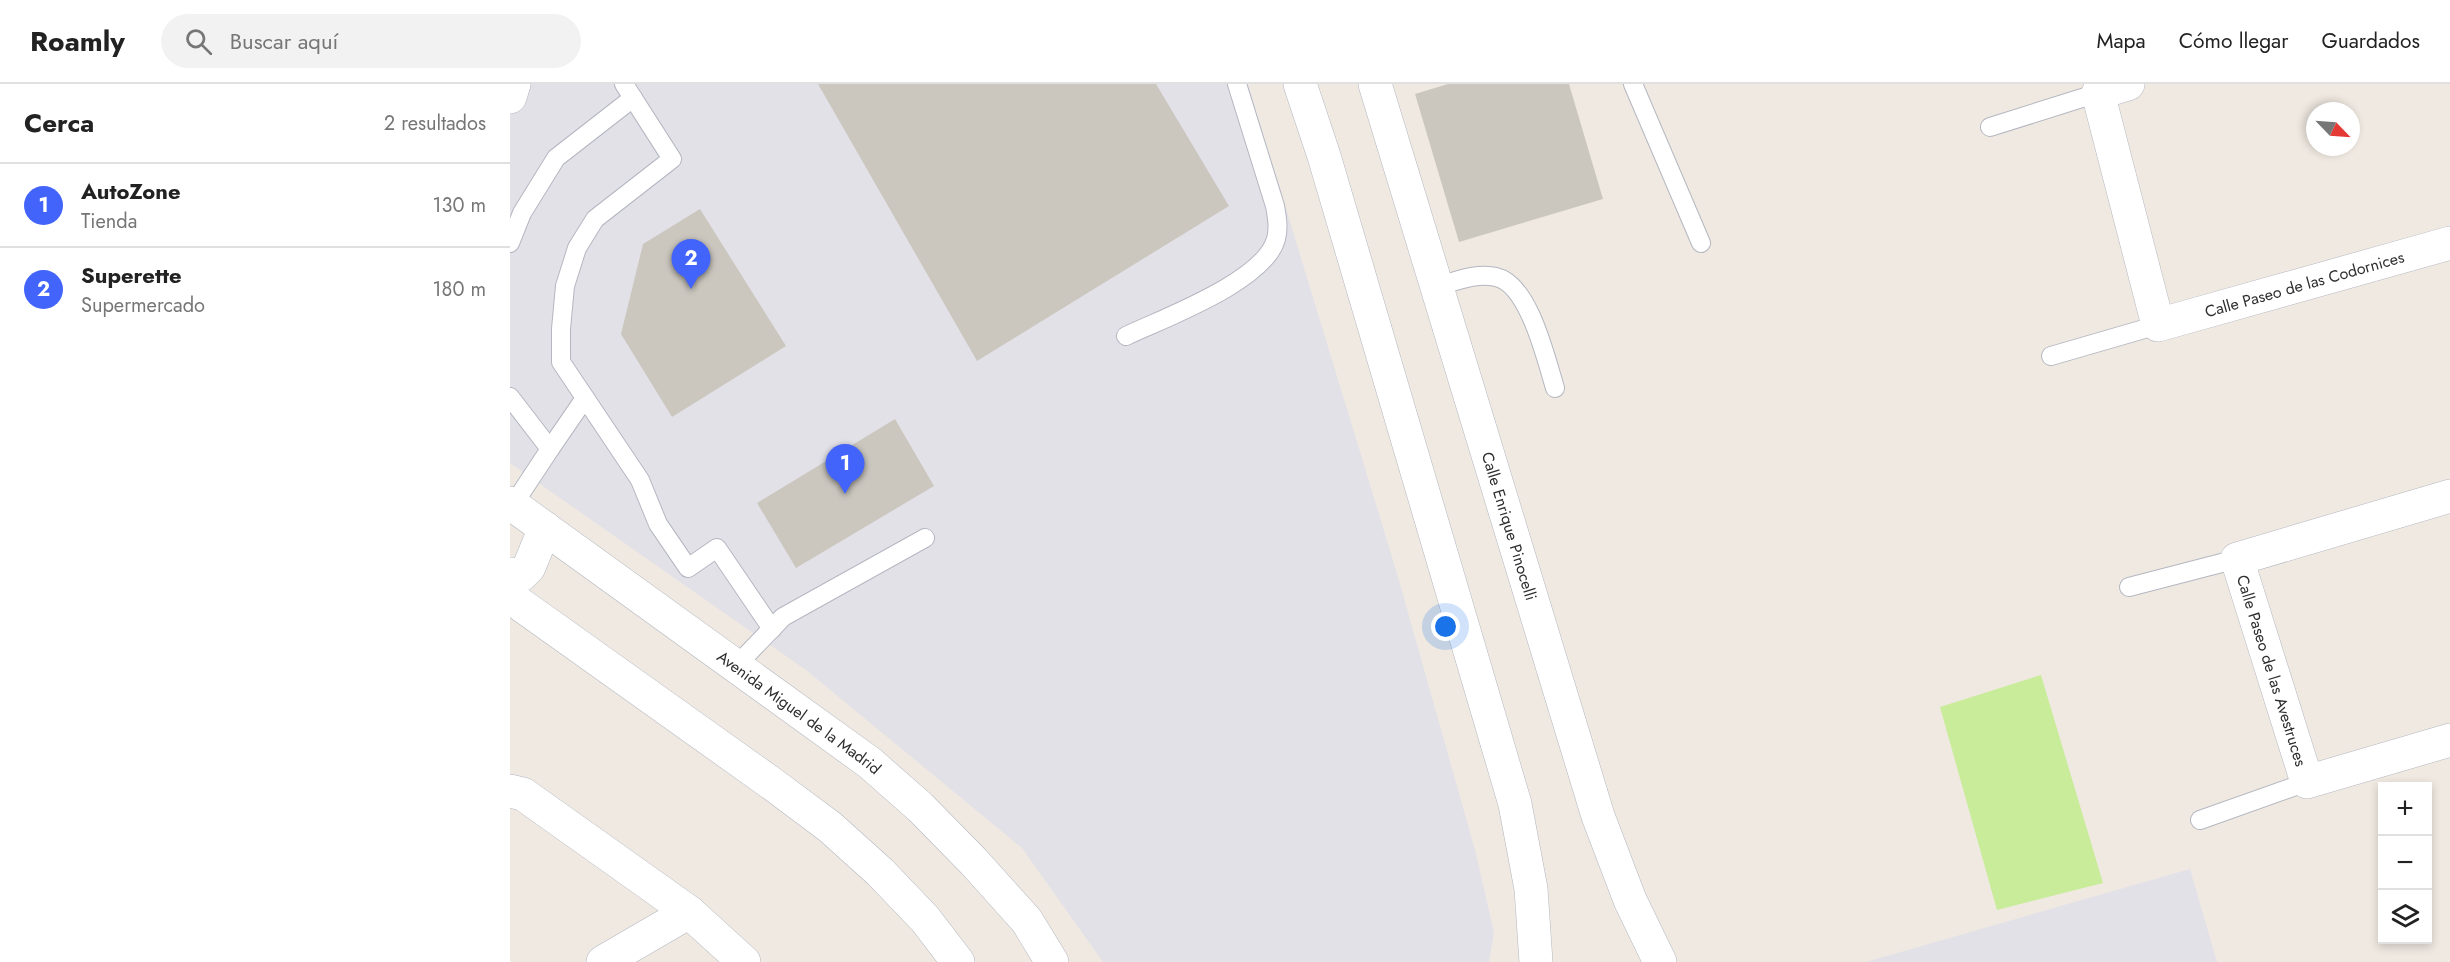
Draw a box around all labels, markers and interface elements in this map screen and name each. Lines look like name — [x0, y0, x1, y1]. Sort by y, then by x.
search box — [161, 14, 581, 68]
text: Roamly — [30, 21, 125, 62]
icon: search — [182, 25, 215, 58]
text: Buscar aquí — [230, 25, 338, 57]
text: Mapa — [2096, 26, 2146, 56]
text: Cómo llegar — [2179, 26, 2288, 56]
text: Guardados — [2321, 26, 2420, 56]
north arrow — [2306, 102, 2360, 156]
text: Cerca — [24, 104, 94, 142]
text: 2 resultados — [384, 109, 486, 138]
text: AutoZone — [81, 175, 181, 207]
text: 1 — [38, 191, 49, 220]
text: 130 m — [432, 191, 486, 220]
text: Tienda — [81, 207, 137, 236]
pin: 2 — [672, 240, 711, 289]
street label: Calle Paseo de las Codornices — [2202, 245, 2407, 323]
text: Superette — [81, 259, 182, 291]
text: 2 — [37, 275, 50, 304]
text: 180 m — [432, 275, 486, 304]
text: Supermercado — [81, 291, 205, 320]
pin: 1 — [826, 444, 864, 494]
street label: Calle Enrique Pinocelli — [1476, 449, 1543, 603]
street label: Calle Paseo de las Avestruces — [2231, 572, 2313, 769]
your location — [1431, 612, 1460, 641]
street label: Avenida Miguel de la Madrid — [713, 645, 886, 779]
map controls — [2378, 782, 2432, 944]
button: + — [2378, 782, 2432, 836]
button: − — [2378, 836, 2432, 890]
button: layers — [2378, 890, 2432, 944]

